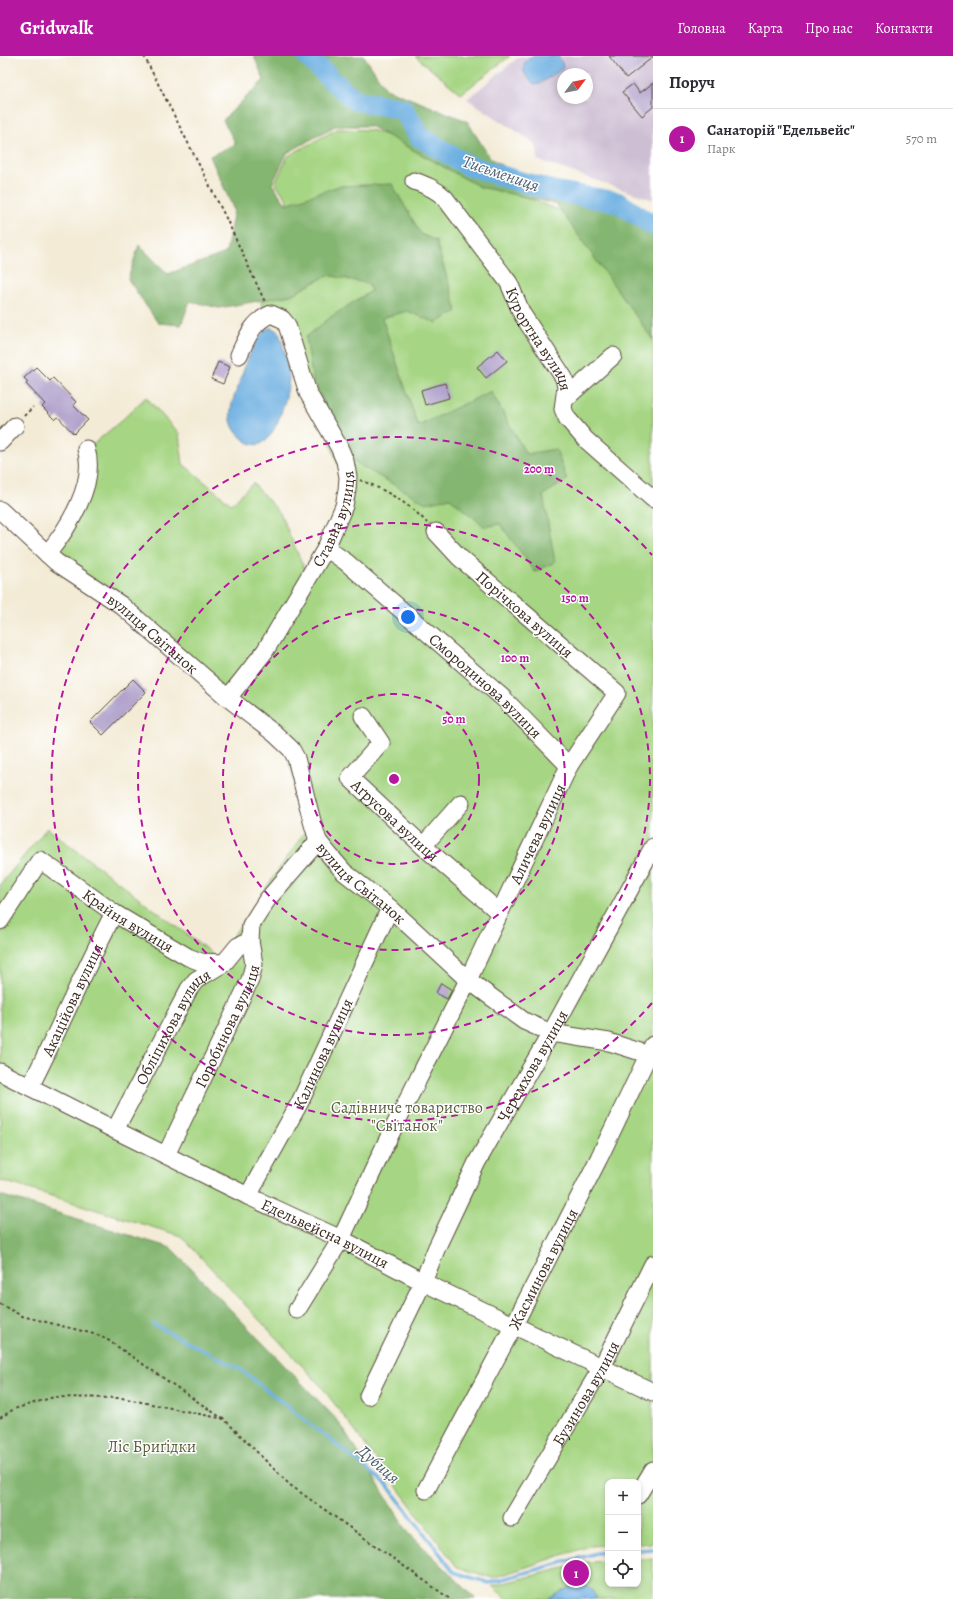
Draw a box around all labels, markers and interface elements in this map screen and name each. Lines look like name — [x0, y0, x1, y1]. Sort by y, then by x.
text: Gridwalk — [20, 15, 93, 41]
text: Головна — [677, 19, 726, 38]
text: Карта — [748, 19, 783, 38]
text: Про нас — [805, 19, 853, 38]
text: Контакти — [875, 19, 933, 38]
north arrow — [557, 68, 593, 104]
text: Поруч — [669, 71, 715, 94]
text: Санаторій "Едельвейс" — [707, 120, 855, 140]
text: 1 — [680, 130, 684, 147]
text: 570 m — [906, 130, 937, 147]
text: Парк — [707, 140, 736, 157]
water label: Тисьмениця — [459, 150, 543, 197]
street label: Курортна вулиця — [500, 284, 577, 393]
text: 200 m — [524, 461, 554, 477]
street label: Ставна вулиця — [307, 469, 360, 571]
street label: Порічкова вулиця — [471, 566, 578, 663]
street label: вулиця Світанок — [102, 589, 203, 679]
text: 150 m — [561, 590, 589, 606]
your location — [398, 607, 418, 627]
street label: Смородинова вулиця — [424, 629, 547, 744]
text: 100 m — [501, 650, 529, 666]
text: 50 m — [442, 711, 466, 727]
centre of rings — [387, 772, 401, 786]
street label: Аґрусова вулиця — [345, 774, 443, 867]
street label: Аличева вулиця — [504, 780, 571, 889]
street label: вулиця Світанок — [311, 837, 411, 930]
street label: Крайня вулиця — [78, 884, 178, 958]
street label: Акаційова вулиця — [36, 940, 109, 1061]
street label: Горобинова вулиця — [190, 962, 266, 1092]
street label: Обліпихова вулиця — [131, 964, 215, 1089]
street label: Калинова вулиця — [288, 995, 359, 1113]
street label: Черемхова вулиця — [492, 1006, 574, 1126]
park label: Садівниче товариство "Світанок" — [331, 1097, 483, 1137]
street label: Едельвейсна вулиця — [257, 1194, 393, 1274]
street label: Жасминова вулиця — [503, 1205, 584, 1334]
street label: Бузинова вулиця — [548, 1337, 625, 1450]
park label: Ліс Бриґідки — [108, 1436, 196, 1458]
water label: Дубиця — [352, 1439, 405, 1489]
map controls — [605, 1479, 641, 1587]
button: + — [605, 1479, 641, 1515]
button: − — [605, 1515, 641, 1551]
button: locate — [605, 1551, 641, 1587]
pin: 1 — [563, 1558, 589, 1588]

